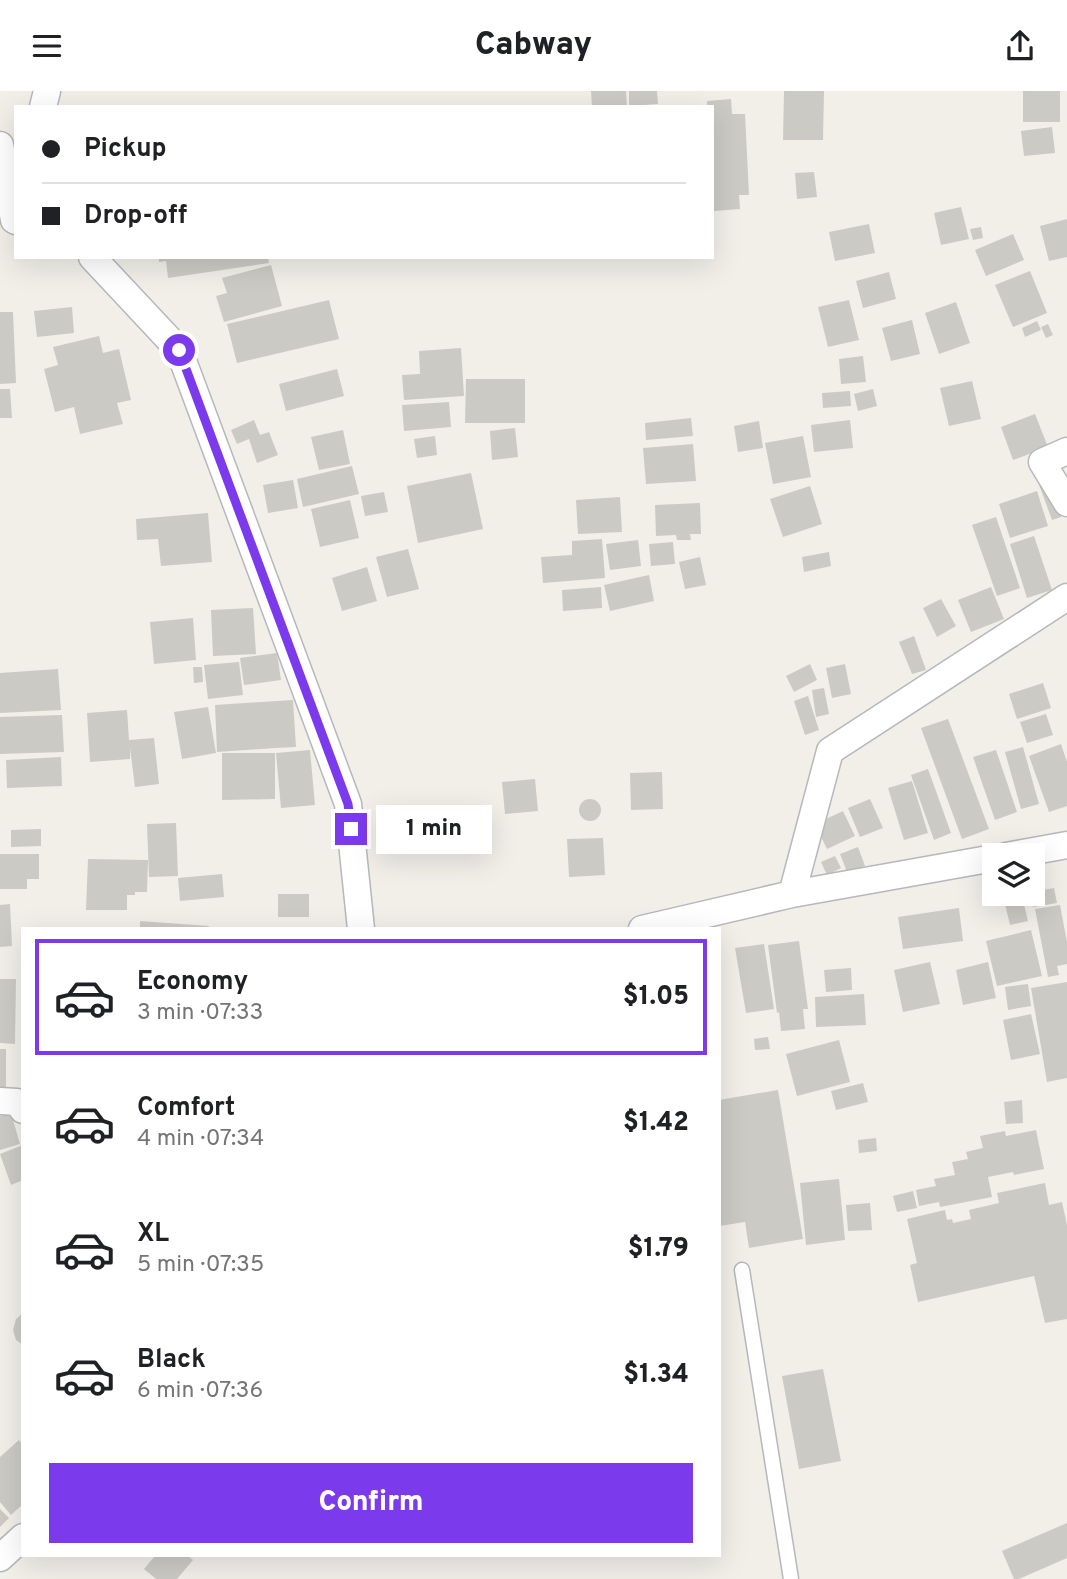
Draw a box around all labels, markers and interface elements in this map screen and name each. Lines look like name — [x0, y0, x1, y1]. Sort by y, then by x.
text: Cabway — [475, 26, 592, 66]
icon: menu — [28, 27, 66, 65]
icon: share — [1001, 27, 1039, 65]
text: Pickup — [84, 133, 167, 166]
text: Drop-off — [84, 200, 187, 233]
route start — [163, 334, 195, 366]
callout: 1 min — [376, 805, 491, 853]
route end — [335, 813, 367, 845]
text: 1 min — [406, 815, 462, 844]
map controls — [982, 843, 1045, 906]
button: layers — [982, 843, 1045, 906]
icon: car — [53, 966, 116, 1029]
text: Economy — [137, 966, 248, 999]
text: $1.05 — [623, 981, 689, 1014]
text: 3 min · 07:33 — [137, 999, 263, 1028]
icon: car — [53, 1092, 116, 1155]
text: Comfort — [137, 1092, 235, 1125]
text: $1.42 — [623, 1107, 689, 1140]
text: 4 min · 07:34 — [137, 1125, 264, 1154]
icon: car — [53, 1218, 116, 1281]
text: XL — [137, 1218, 169, 1251]
text: $1.79 — [628, 1233, 689, 1266]
text: 5 min · 07:35 — [137, 1251, 264, 1280]
icon: car — [53, 1344, 116, 1407]
text: Black — [137, 1344, 206, 1377]
text: $1.34 — [623, 1359, 689, 1392]
text: 6 min · 07:36 — [137, 1377, 263, 1406]
button: Confirm — [49, 1463, 693, 1543]

